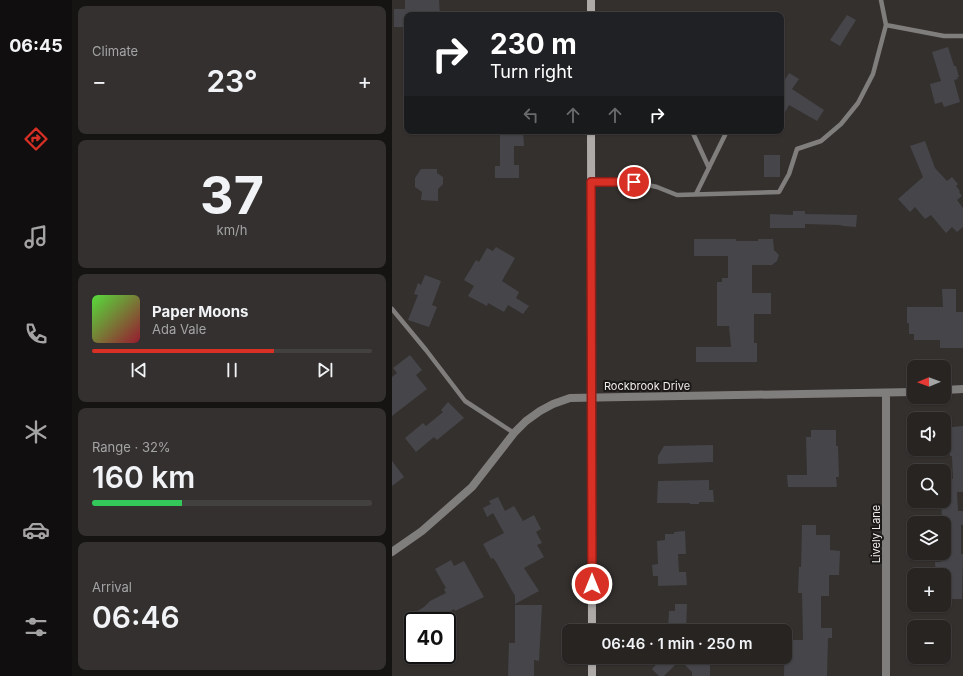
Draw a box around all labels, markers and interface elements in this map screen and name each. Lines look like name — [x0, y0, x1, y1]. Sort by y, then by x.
text: 230 m — [490, 27, 577, 61]
icon: right — [424, 28, 476, 80]
text: 06:45 — [9, 35, 63, 56]
text: Climate — [92, 43, 138, 59]
text: Turn right — [490, 61, 573, 82]
text: 23° — [206, 63, 258, 99]
text: − — [92, 68, 107, 94]
text: + — [357, 68, 372, 94]
icon: left — [520, 104, 542, 126]
icon: ahead — [562, 104, 584, 126]
icon: ahead — [604, 104, 626, 126]
icon: right — [646, 104, 668, 126]
icon: directions — [22, 125, 50, 153]
text: 37 — [200, 164, 264, 227]
pin — [617, 165, 651, 199]
icon: arrive — [623, 171, 645, 193]
text: km/h — [217, 222, 247, 238]
icon: music — [22, 223, 50, 251]
text: Paper Moons — [152, 302, 248, 321]
icon: phone — [22, 320, 50, 348]
text: Ada Vale — [152, 321, 206, 337]
icon: previous — [128, 359, 150, 381]
icon: pause — [221, 359, 243, 381]
icon: next — [314, 359, 336, 381]
north arrow — [907, 360, 951, 404]
map controls — [907, 360, 951, 664]
street label: Rockbrook Drive — [604, 379, 690, 393]
button: sound — [907, 412, 951, 456]
icon: climate — [22, 418, 50, 446]
text: Range · 32% — [92, 439, 171, 455]
text: 160 km — [92, 459, 195, 495]
button: search — [907, 464, 951, 508]
street label: Lively Lane — [869, 505, 883, 563]
icon: car — [22, 516, 50, 544]
button: layers — [907, 516, 951, 560]
position arrow — [571, 563, 613, 605]
button: + — [907, 568, 951, 612]
text: Arrival — [92, 579, 132, 595]
text: 06:46 — [92, 599, 180, 635]
speed limit sign: 40 — [404, 612, 456, 664]
icon: filters — [22, 613, 50, 641]
button: − — [907, 620, 951, 664]
text: 06:46 · 1 min · 250 m — [601, 634, 753, 653]

